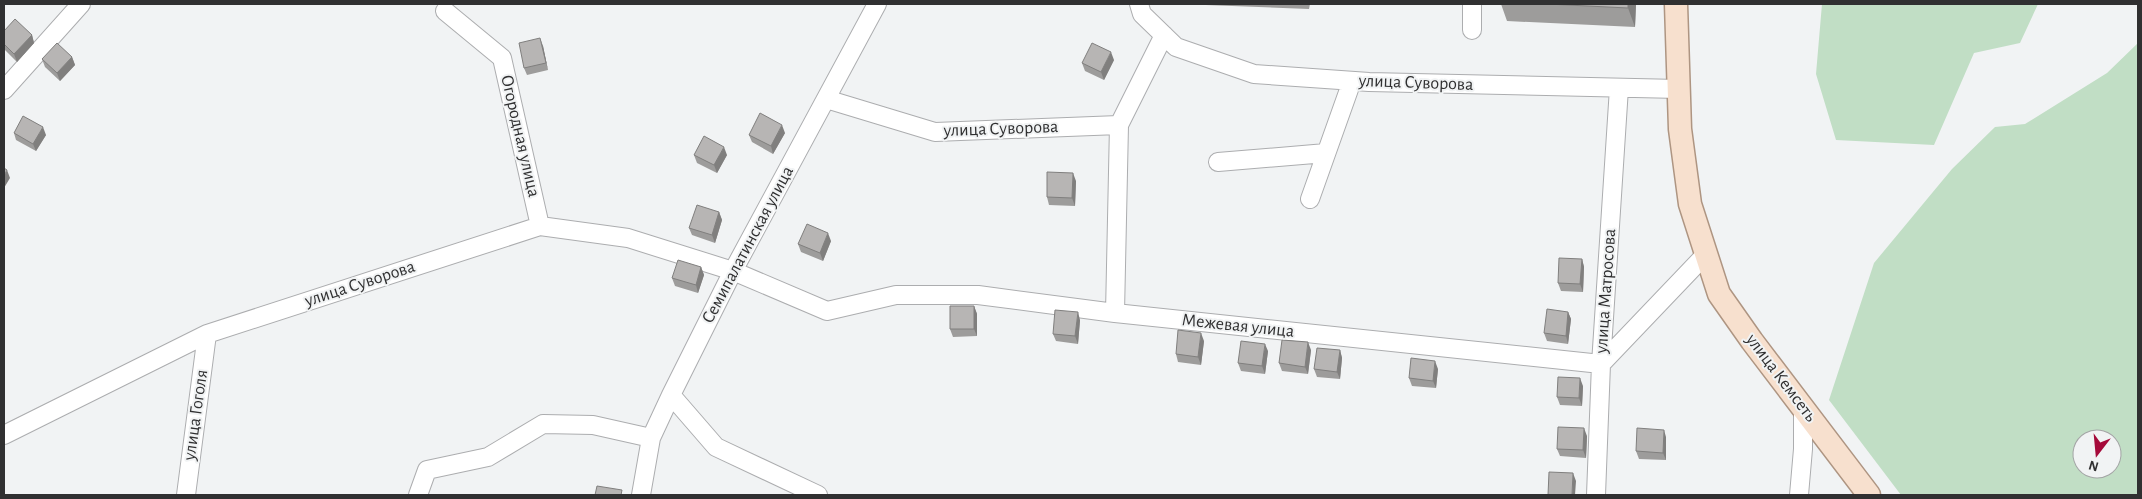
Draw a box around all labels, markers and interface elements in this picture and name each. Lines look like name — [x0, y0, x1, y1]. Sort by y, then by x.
street label: улица Суворова — [1357, 72, 1474, 94]
street label: Огородная улица — [497, 73, 543, 199]
street label: улица Суворова — [942, 118, 1059, 140]
street label: Семипалатинская улица — [699, 164, 797, 326]
street label: улица Матросова — [1593, 228, 1619, 355]
street label: улица Суворова — [302, 258, 417, 311]
street label: Межевая улица — [1181, 311, 1295, 341]
street label: улица Кемсеть — [1742, 330, 1820, 426]
street label: улица Гоголя — [181, 368, 211, 462]
north arrow — [2072, 429, 2122, 479]
text: N — [2087, 457, 2100, 474]

